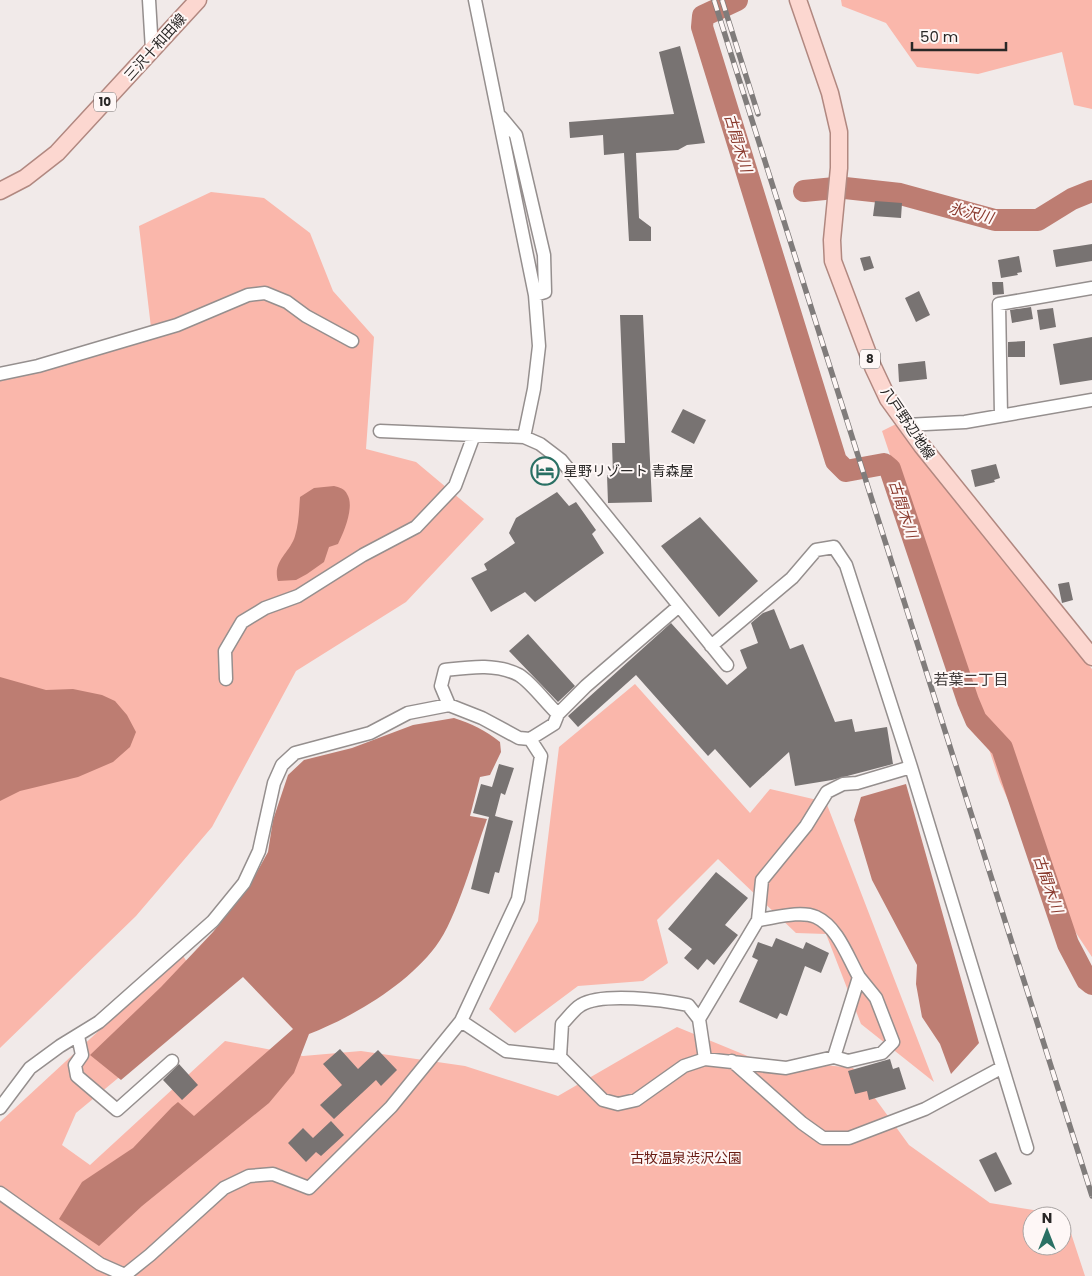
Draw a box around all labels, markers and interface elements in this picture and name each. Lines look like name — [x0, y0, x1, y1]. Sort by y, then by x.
street label: 三沢十和田線 — [119, 9, 191, 85]
scale bar — [912, 20, 1006, 52]
text: 50 m — [920, 26, 958, 47]
road number: 10 — [94, 92, 116, 111]
water label: 古間木川 — [720, 111, 758, 177]
water label: 氷沢川 — [947, 197, 997, 229]
road number: 8 — [860, 349, 880, 368]
street label: 八戸野辺地線 — [876, 383, 940, 463]
hotel icon: 星野リゾート 青森屋 — [530, 456, 560, 486]
place label: 星野リゾート 青森屋 — [564, 461, 694, 481]
water label: 古間木川 — [884, 477, 923, 543]
district label: 若葉二丁目 — [933, 669, 1009, 690]
water label: 古間木川 — [1029, 852, 1069, 918]
park label: 古牧温泉渋沢公園 — [630, 1148, 742, 1168]
north arrow — [1022, 1206, 1072, 1256]
text: N — [1042, 1208, 1052, 1228]

